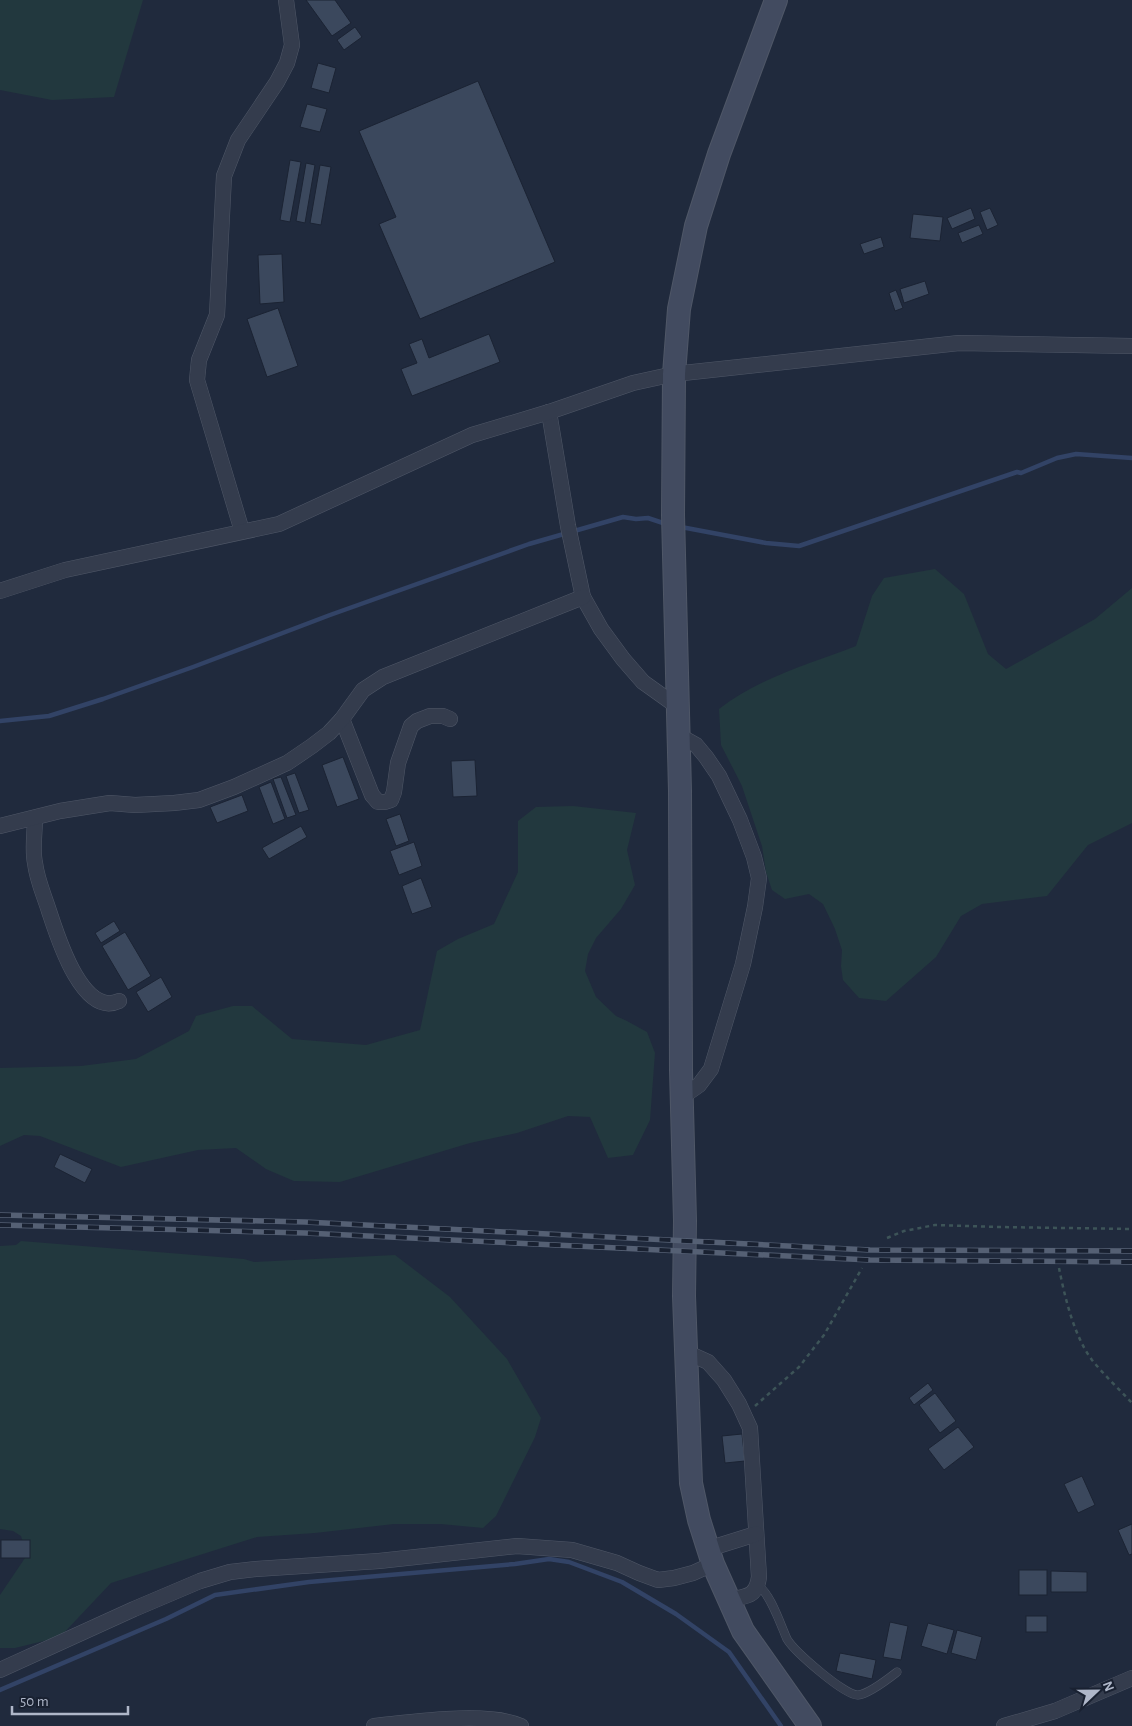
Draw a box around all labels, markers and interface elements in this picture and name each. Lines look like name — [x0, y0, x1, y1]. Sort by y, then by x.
north arrow — [1072, 1666, 1122, 1716]
text: N — [1100, 1679, 1116, 1694]
scale bar — [12, 1684, 129, 1716]
text: 50 m — [20, 1694, 49, 1709]

